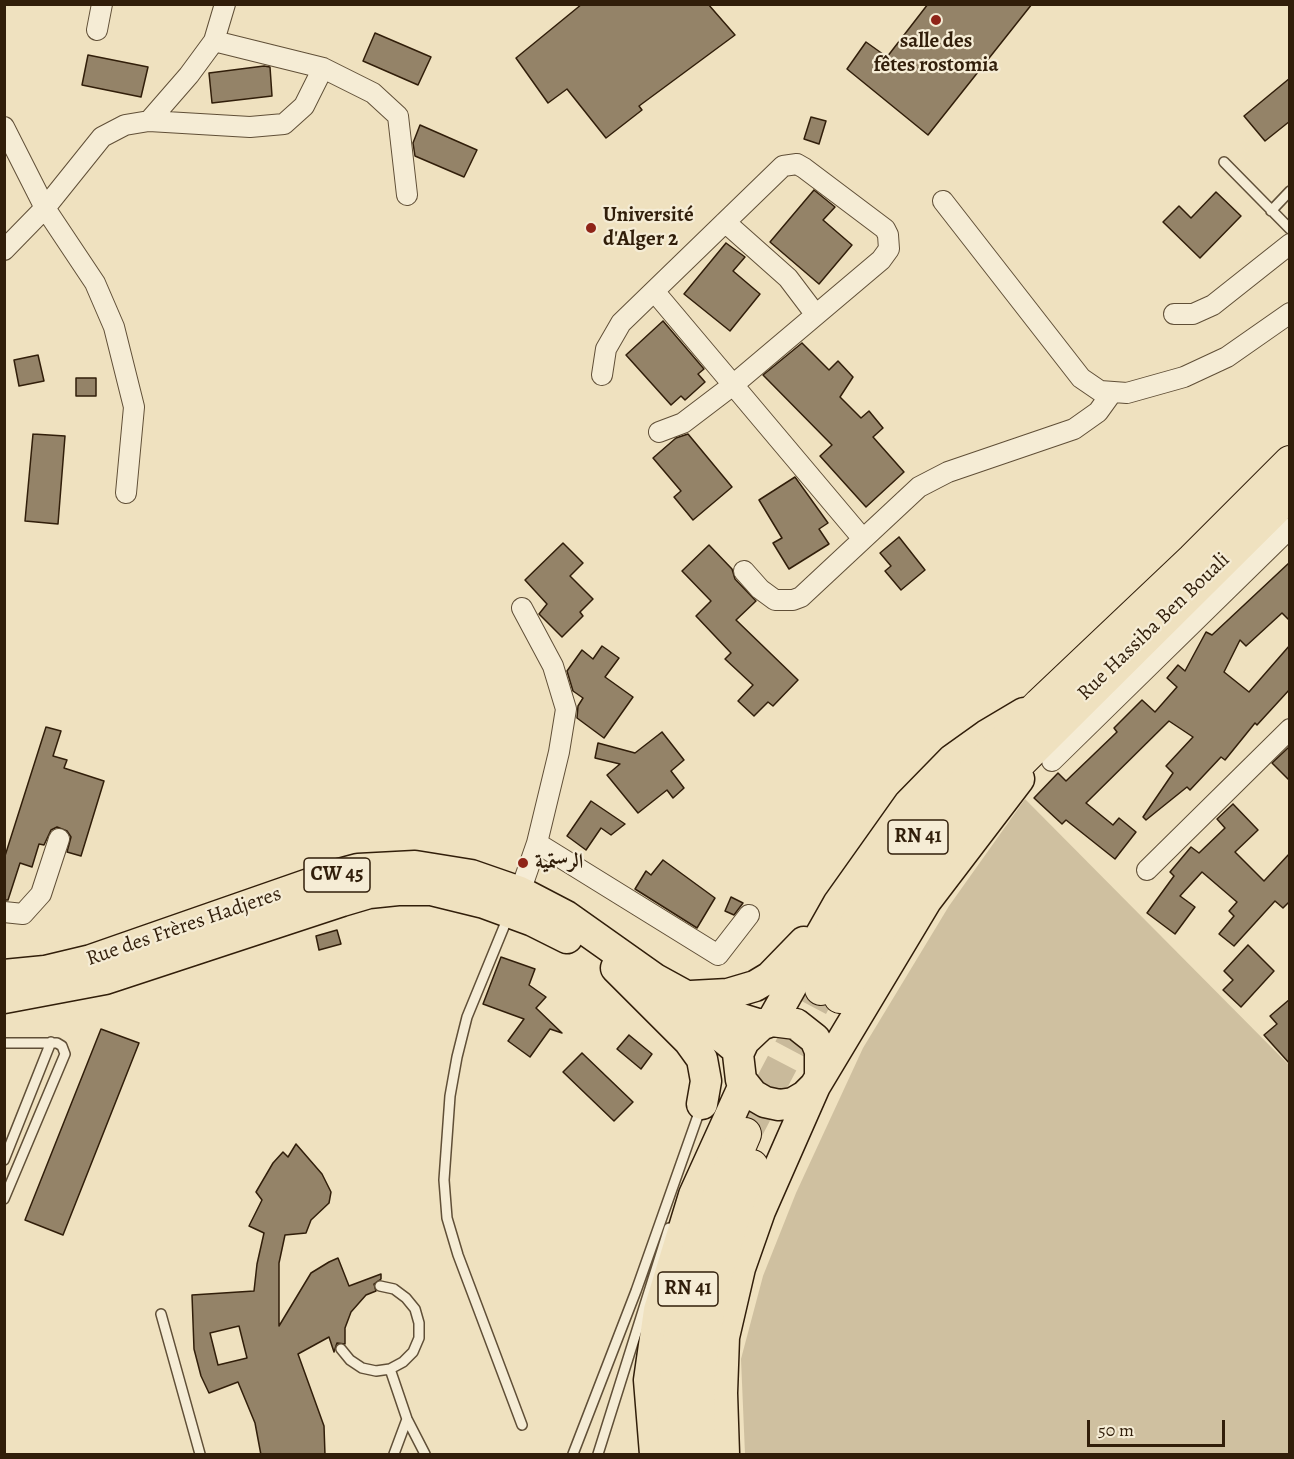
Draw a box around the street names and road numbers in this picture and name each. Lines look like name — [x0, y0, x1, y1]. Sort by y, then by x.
street label: Rue Hassiba Ben Bouali — [1073, 548, 1235, 706]
road number: RN 41 — [888, 820, 948, 854]
road number: CW 45 — [304, 858, 370, 892]
street label: Rue des Frères Hadjeres — [83, 882, 285, 972]
road number: RN 41 — [658, 1272, 718, 1306]

